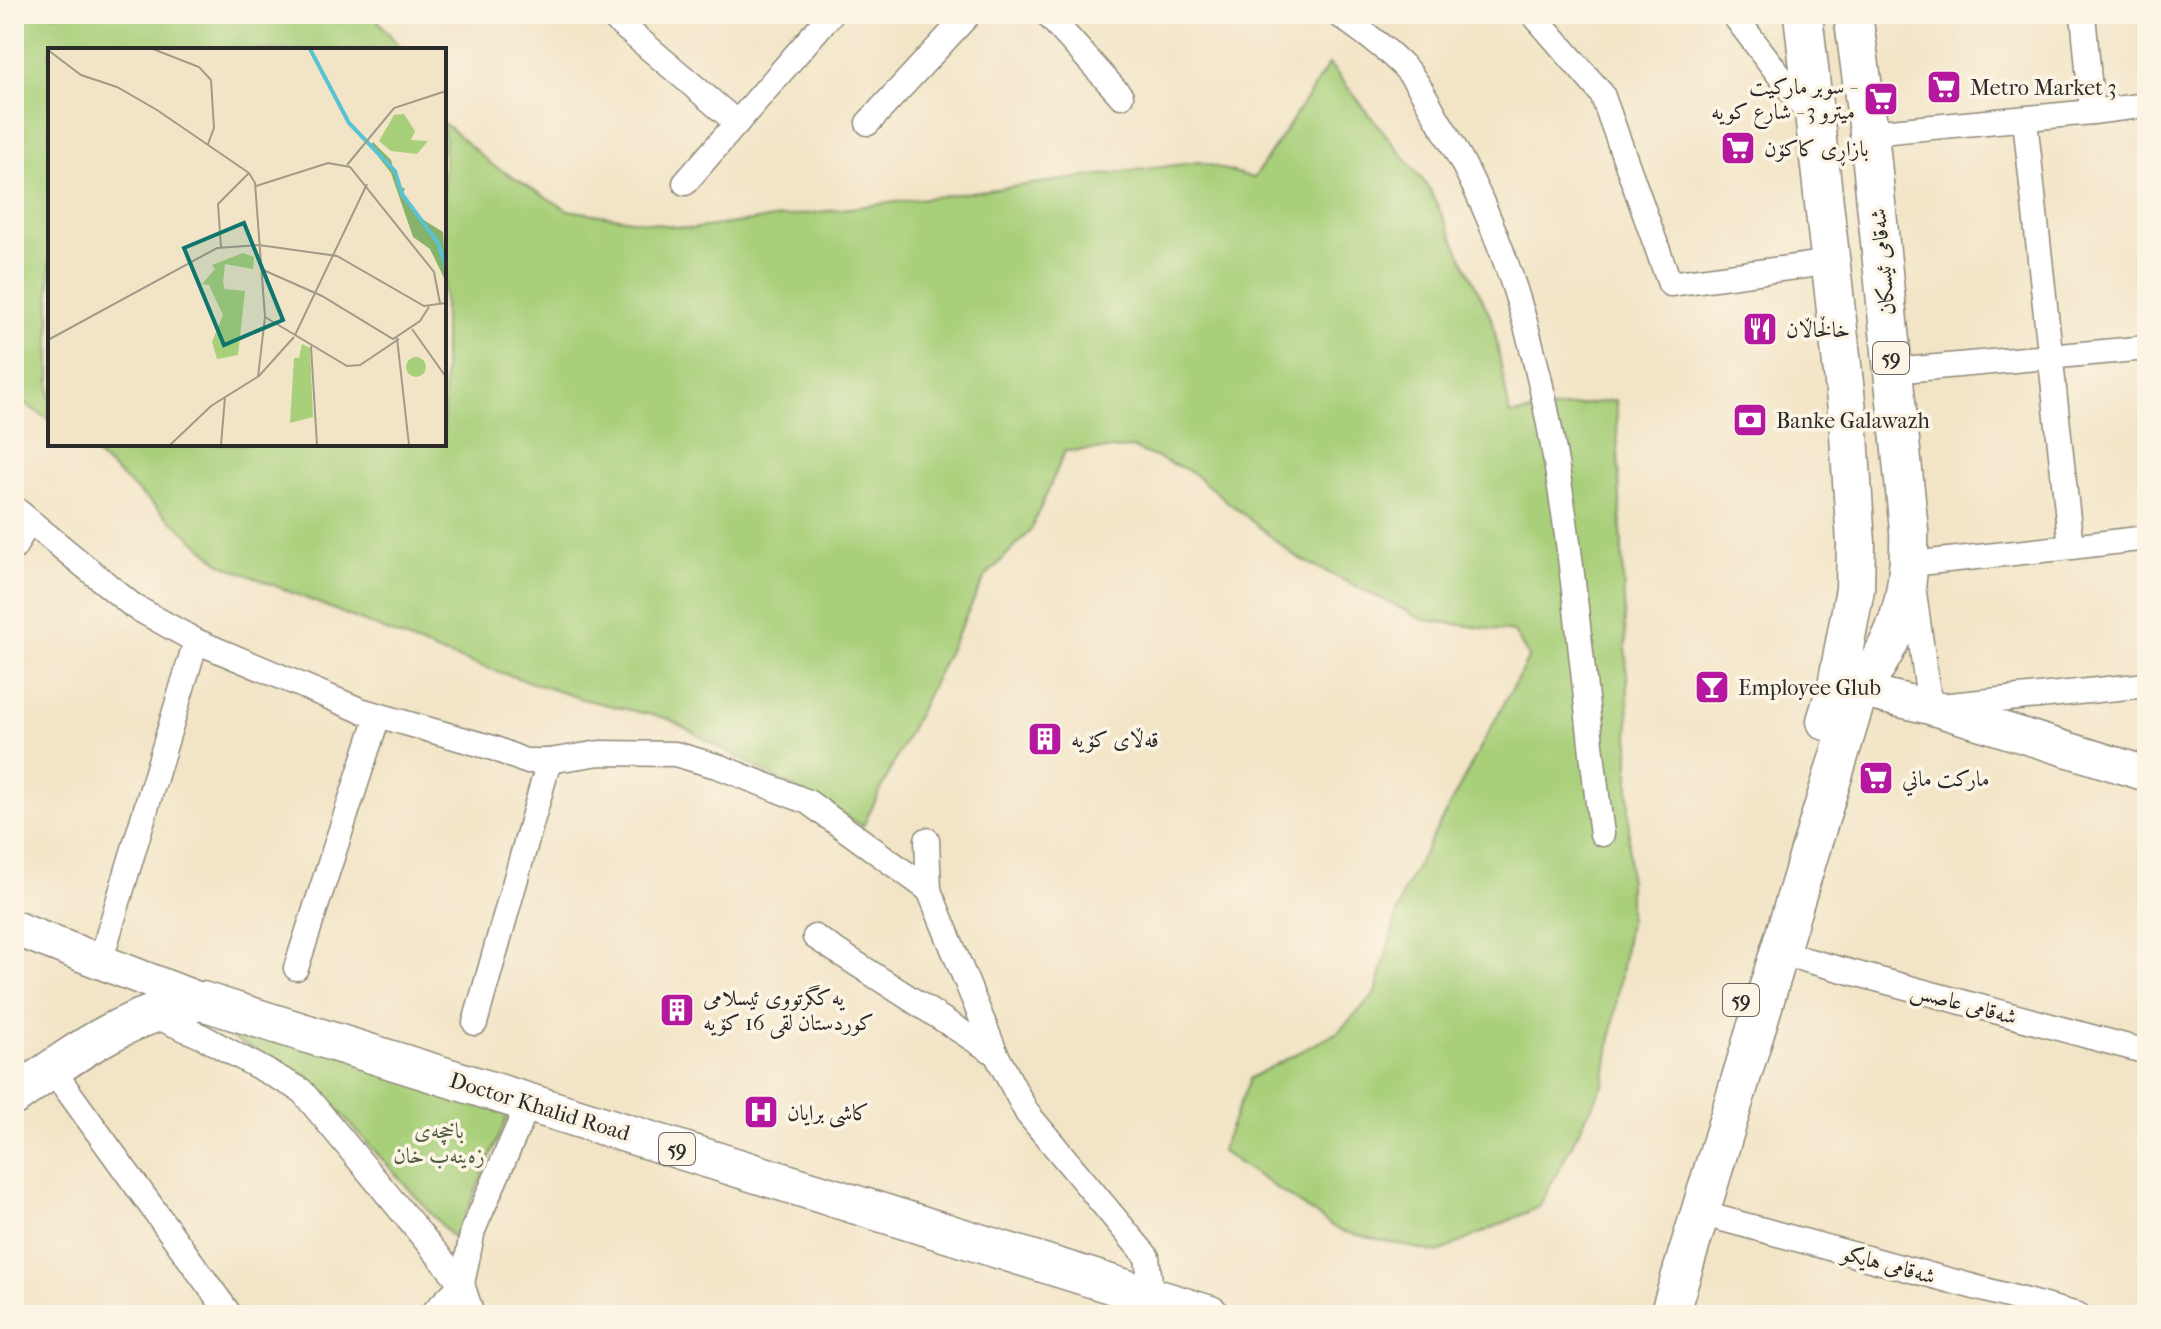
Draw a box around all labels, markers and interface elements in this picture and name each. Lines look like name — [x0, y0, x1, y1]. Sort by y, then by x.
inset map — [48, 48, 446, 446]
supermarket icon: Metro Market 3 — [1925, 68, 1963, 106]
place label: سوبر ماركيت - ميترو 3 - شارع كويه — [1711, 74, 1858, 130]
place label: Metro Market 3 — [1970, 75, 2117, 101]
supermarket icon: سوبر ماركيت - ميترو 3 - شارع كويه — [1862, 80, 1900, 118]
supermarket icon: بازاڕی کاکۆن — [1719, 129, 1757, 167]
place label: بازاڕی کاکۆن — [1764, 136, 1869, 167]
street label: شەقامی ئیسکان — [1865, 207, 1901, 317]
restaurant icon: خاڵخاڵان — [1741, 310, 1779, 348]
place label: خاڵخاڵان — [1786, 316, 1850, 343]
road number: 59 — [1873, 342, 1909, 374]
bank icon: Banke Galawazh — [1731, 401, 1769, 439]
place label: Banke Galawazh — [1776, 408, 1930, 434]
bar icon: Employee Glub — [1693, 668, 1731, 706]
place label: Employee Glub — [1738, 675, 1881, 701]
building icon: قەڵای کۆیە — [1026, 720, 1064, 758]
place label: قەڵای کۆیە — [1071, 727, 1159, 753]
supermarket icon: مارکت ماني — [1857, 759, 1895, 797]
place label: مارکت ماني — [1902, 766, 1990, 797]
street label: شه‌قامی عاصس — [1907, 977, 2020, 1033]
road number: 59 — [1723, 984, 1759, 1016]
place label: يه‌كگرتووی ئیسلامی كوردستان لقی 16 كۆیه‌ — [703, 985, 874, 1039]
building icon: يه‌كگرتووی ئیسلامی كوردستان لقی 16 كۆیه‌ — [658, 991, 696, 1029]
street label: Doctor Khalid Road — [446, 1067, 634, 1147]
hospital icon: كاشی برایان — [742, 1093, 780, 1131]
place label: كاشی برایان — [787, 1100, 869, 1128]
park label: باخچه‌ی زه‌ینه‌ب خان — [393, 1118, 485, 1169]
road number: 59 — [659, 1133, 695, 1165]
street label: شه‌قامی هایكو — [1837, 1240, 1938, 1290]

